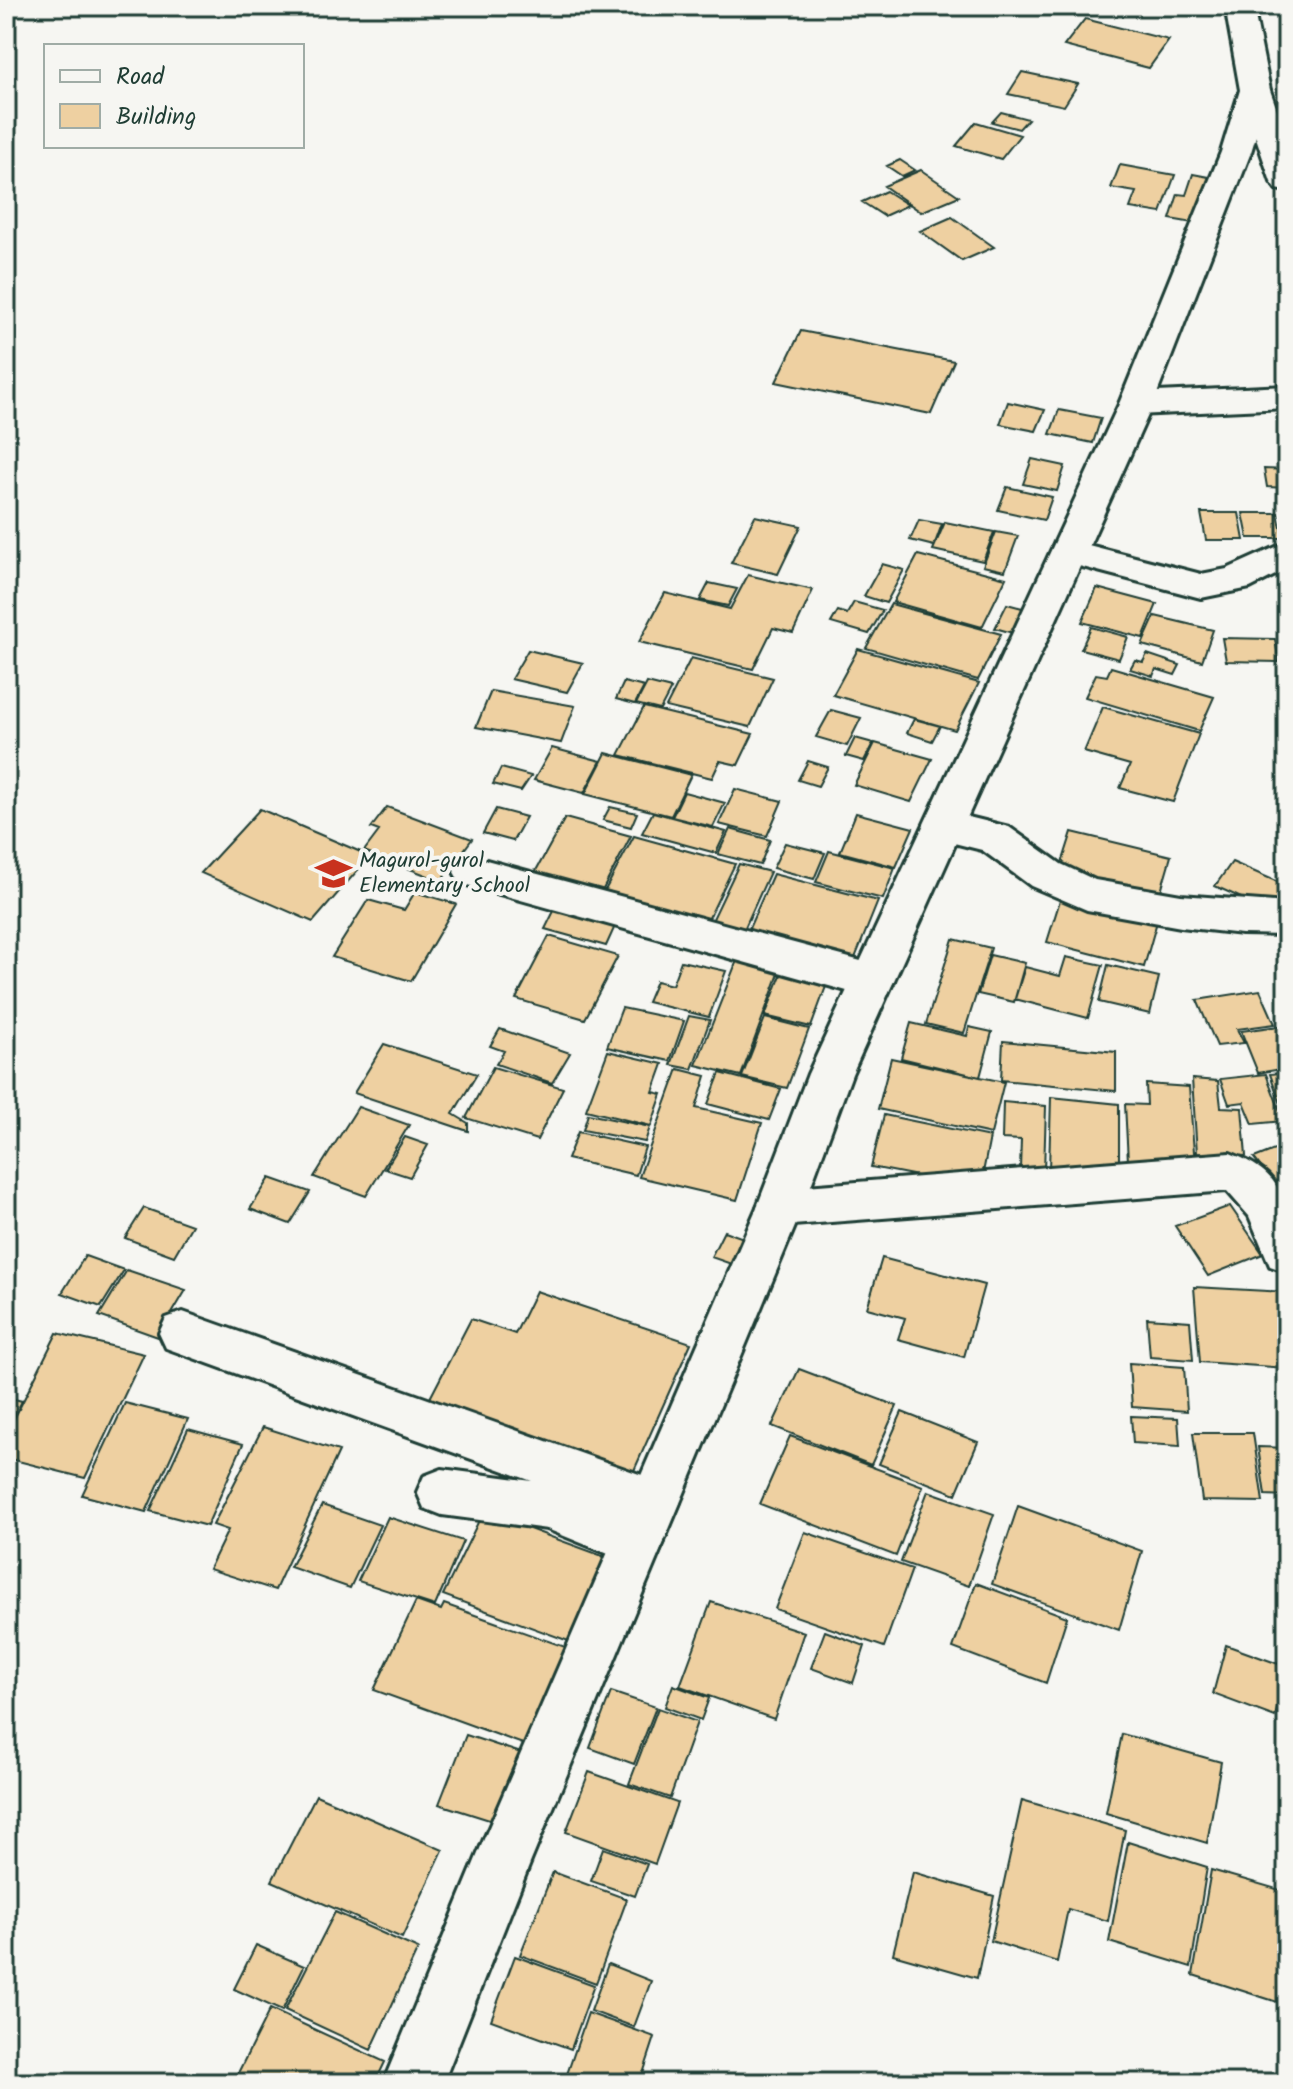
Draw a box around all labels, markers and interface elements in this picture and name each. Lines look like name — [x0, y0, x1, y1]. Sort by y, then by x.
legend — [44, 44, 304, 148]
text: Road — [116, 58, 165, 97]
text: Building — [116, 98, 196, 137]
place label: Magurol-gurol Elementary School — [359, 844, 531, 904]
school or university icon: Magurol-gurol Elementary School — [314, 855, 352, 893]

